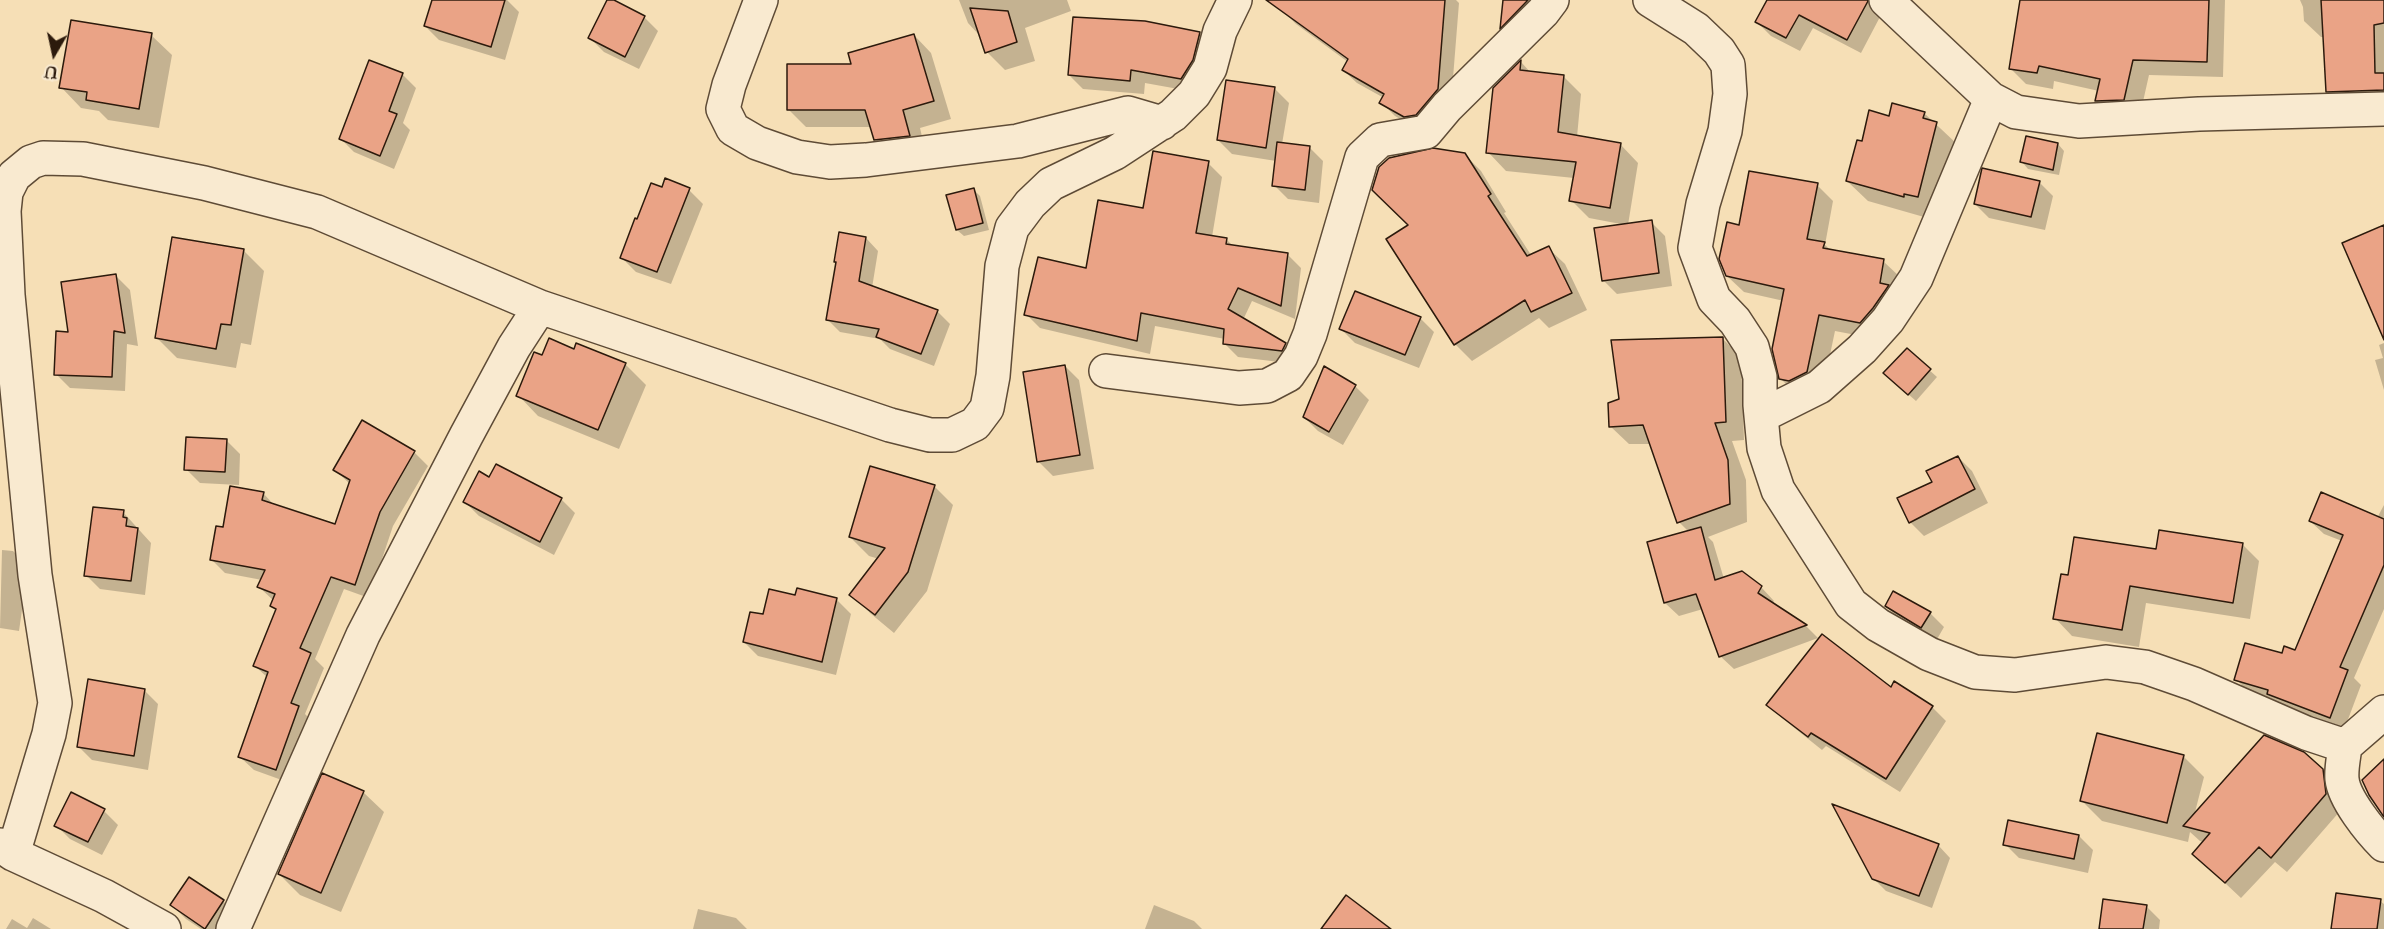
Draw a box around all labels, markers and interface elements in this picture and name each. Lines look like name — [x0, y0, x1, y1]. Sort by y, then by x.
north arrow — [24, 24, 84, 84]
text: U — [43, 61, 59, 83]

